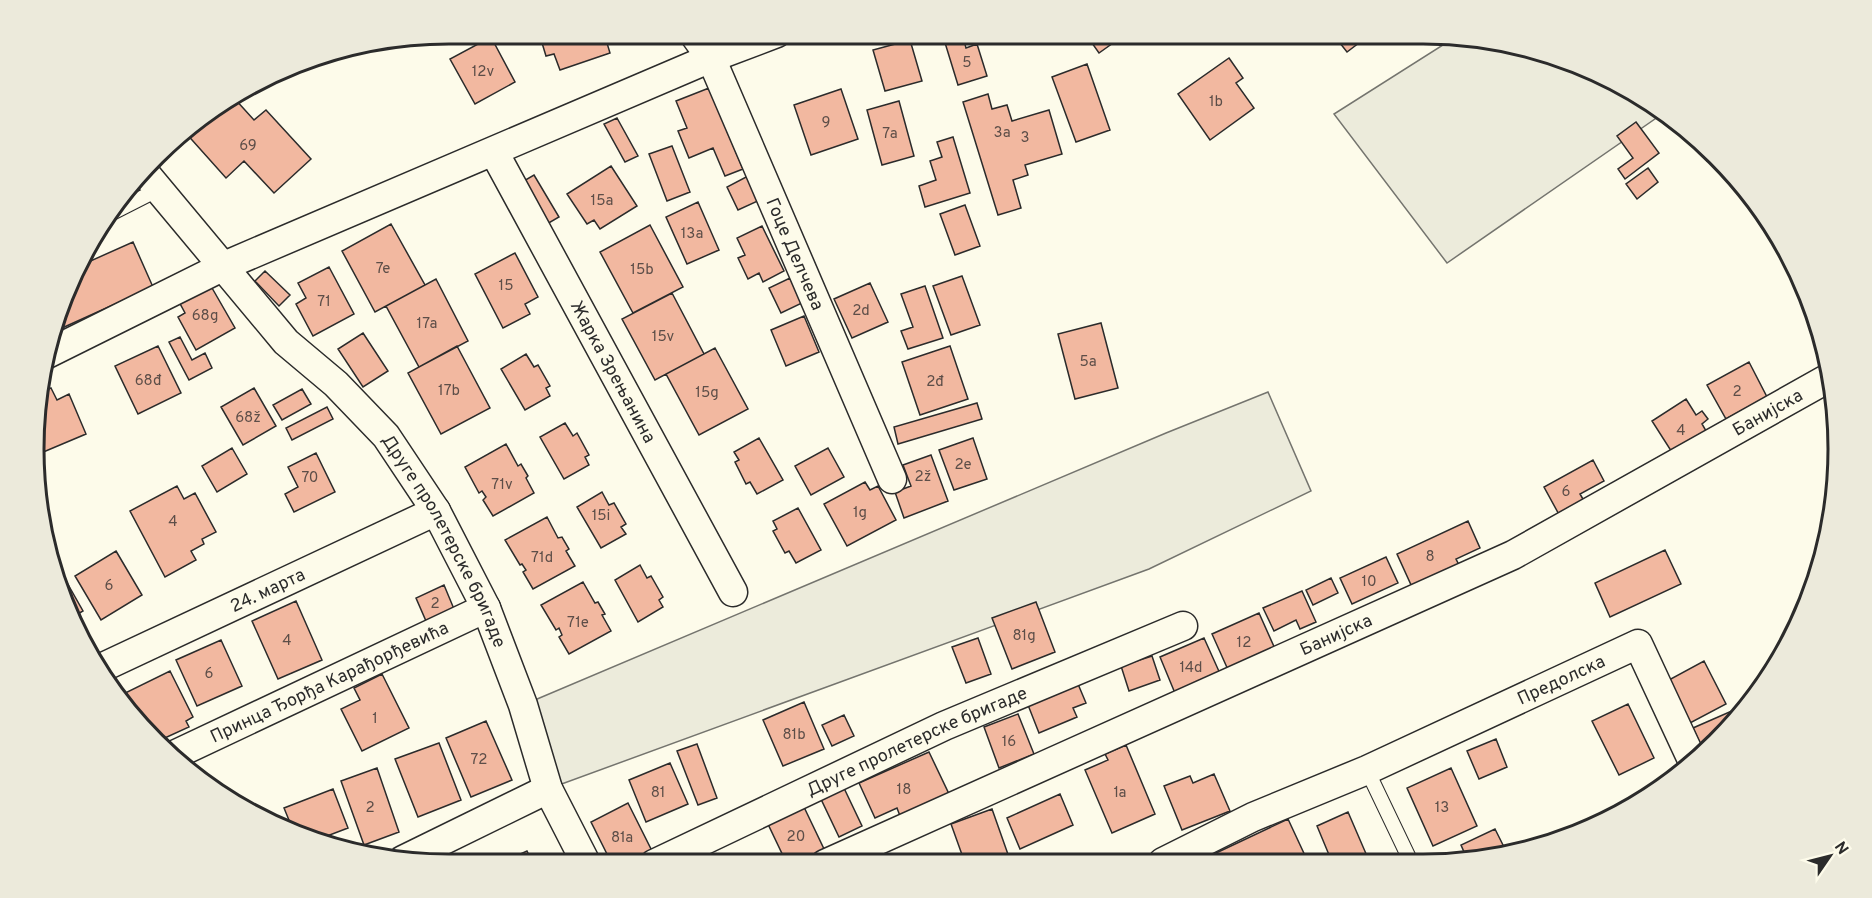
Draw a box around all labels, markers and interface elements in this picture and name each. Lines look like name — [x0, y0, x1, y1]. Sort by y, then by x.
house number: 5 — [962, 54, 972, 73]
house number: 12v — [472, 63, 495, 82]
house number: 1b — [1209, 93, 1223, 112]
house number: 9 — [822, 114, 830, 133]
house number: 3a — [993, 124, 1011, 143]
house number: 7a — [882, 125, 898, 144]
house number: 3 — [1020, 129, 1030, 148]
house number: 69 — [239, 137, 257, 156]
house number: 15a — [591, 192, 613, 211]
street label: Гоце Делчева — [760, 195, 828, 314]
house number: 13a — [681, 225, 703, 244]
house number: 7e — [376, 260, 390, 279]
house number: 15b — [630, 261, 654, 280]
house number: 15 — [499, 277, 513, 296]
house number: 71 — [317, 293, 331, 312]
street label: Жарка Зрењанина — [564, 297, 660, 448]
house number: 2d — [852, 302, 870, 321]
house number: 68g — [192, 307, 218, 326]
house number: 17a — [417, 315, 437, 334]
house number: 15v — [652, 328, 674, 347]
house number: 5a — [1079, 353, 1097, 372]
house number: 68đ — [135, 372, 162, 391]
house number: 2đ — [926, 373, 944, 392]
house number: 17b — [438, 382, 460, 401]
house number: 2 — [1732, 383, 1742, 402]
house number: 15g — [695, 384, 719, 403]
street label: Банијска — [1729, 385, 1807, 442]
house number: 68ž — [235, 409, 261, 428]
house number: 4 — [1676, 422, 1686, 441]
street label: Друге пролетерске бригаде — [375, 431, 510, 651]
house number: 2e — [954, 456, 972, 475]
house number: 2ž — [915, 468, 931, 487]
house number: 70 — [301, 469, 319, 488]
house number: 71v — [491, 476, 513, 495]
house number: 6 — [1562, 483, 1571, 502]
house number: 1g — [853, 504, 867, 523]
house number: 15i — [592, 507, 610, 526]
house number: 4 — [168, 513, 178, 532]
house number: 8 — [1425, 548, 1435, 567]
house number: 71d — [531, 549, 553, 568]
street label: 24. марта — [227, 564, 309, 619]
house number: 10 — [1361, 573, 1377, 592]
house number: 6 — [105, 577, 114, 596]
house number: 2 — [430, 595, 440, 614]
street label: Банијска — [1297, 610, 1376, 662]
house number: 71e — [567, 614, 589, 633]
street label: Принца Ђорђа Карађорђевића — [207, 617, 453, 749]
house number: 81g — [1012, 627, 1036, 646]
house number: 4 — [282, 632, 292, 651]
house number: 12 — [1237, 634, 1251, 653]
street label: Предолска — [1514, 651, 1609, 711]
house number: 14d — [1179, 659, 1203, 678]
house number: 6 — [205, 665, 214, 684]
street label: Друге пролетерске бригаде — [803, 682, 1031, 803]
house number: 1 — [372, 710, 378, 729]
house number: 81b — [782, 726, 806, 745]
house number: 16 — [1002, 733, 1016, 752]
house number: 72 — [471, 751, 487, 770]
house number: 18 — [897, 781, 911, 800]
house number: 81 — [651, 784, 665, 803]
house number: 1a — [1113, 784, 1127, 803]
house number: 2 — [365, 799, 375, 818]
house number: 13 — [1435, 799, 1449, 818]
north arrow — [1800, 826, 1860, 886]
house number: 20 — [787, 828, 805, 847]
house number: 81a — [611, 829, 633, 848]
text: N — [1829, 838, 1852, 859]

